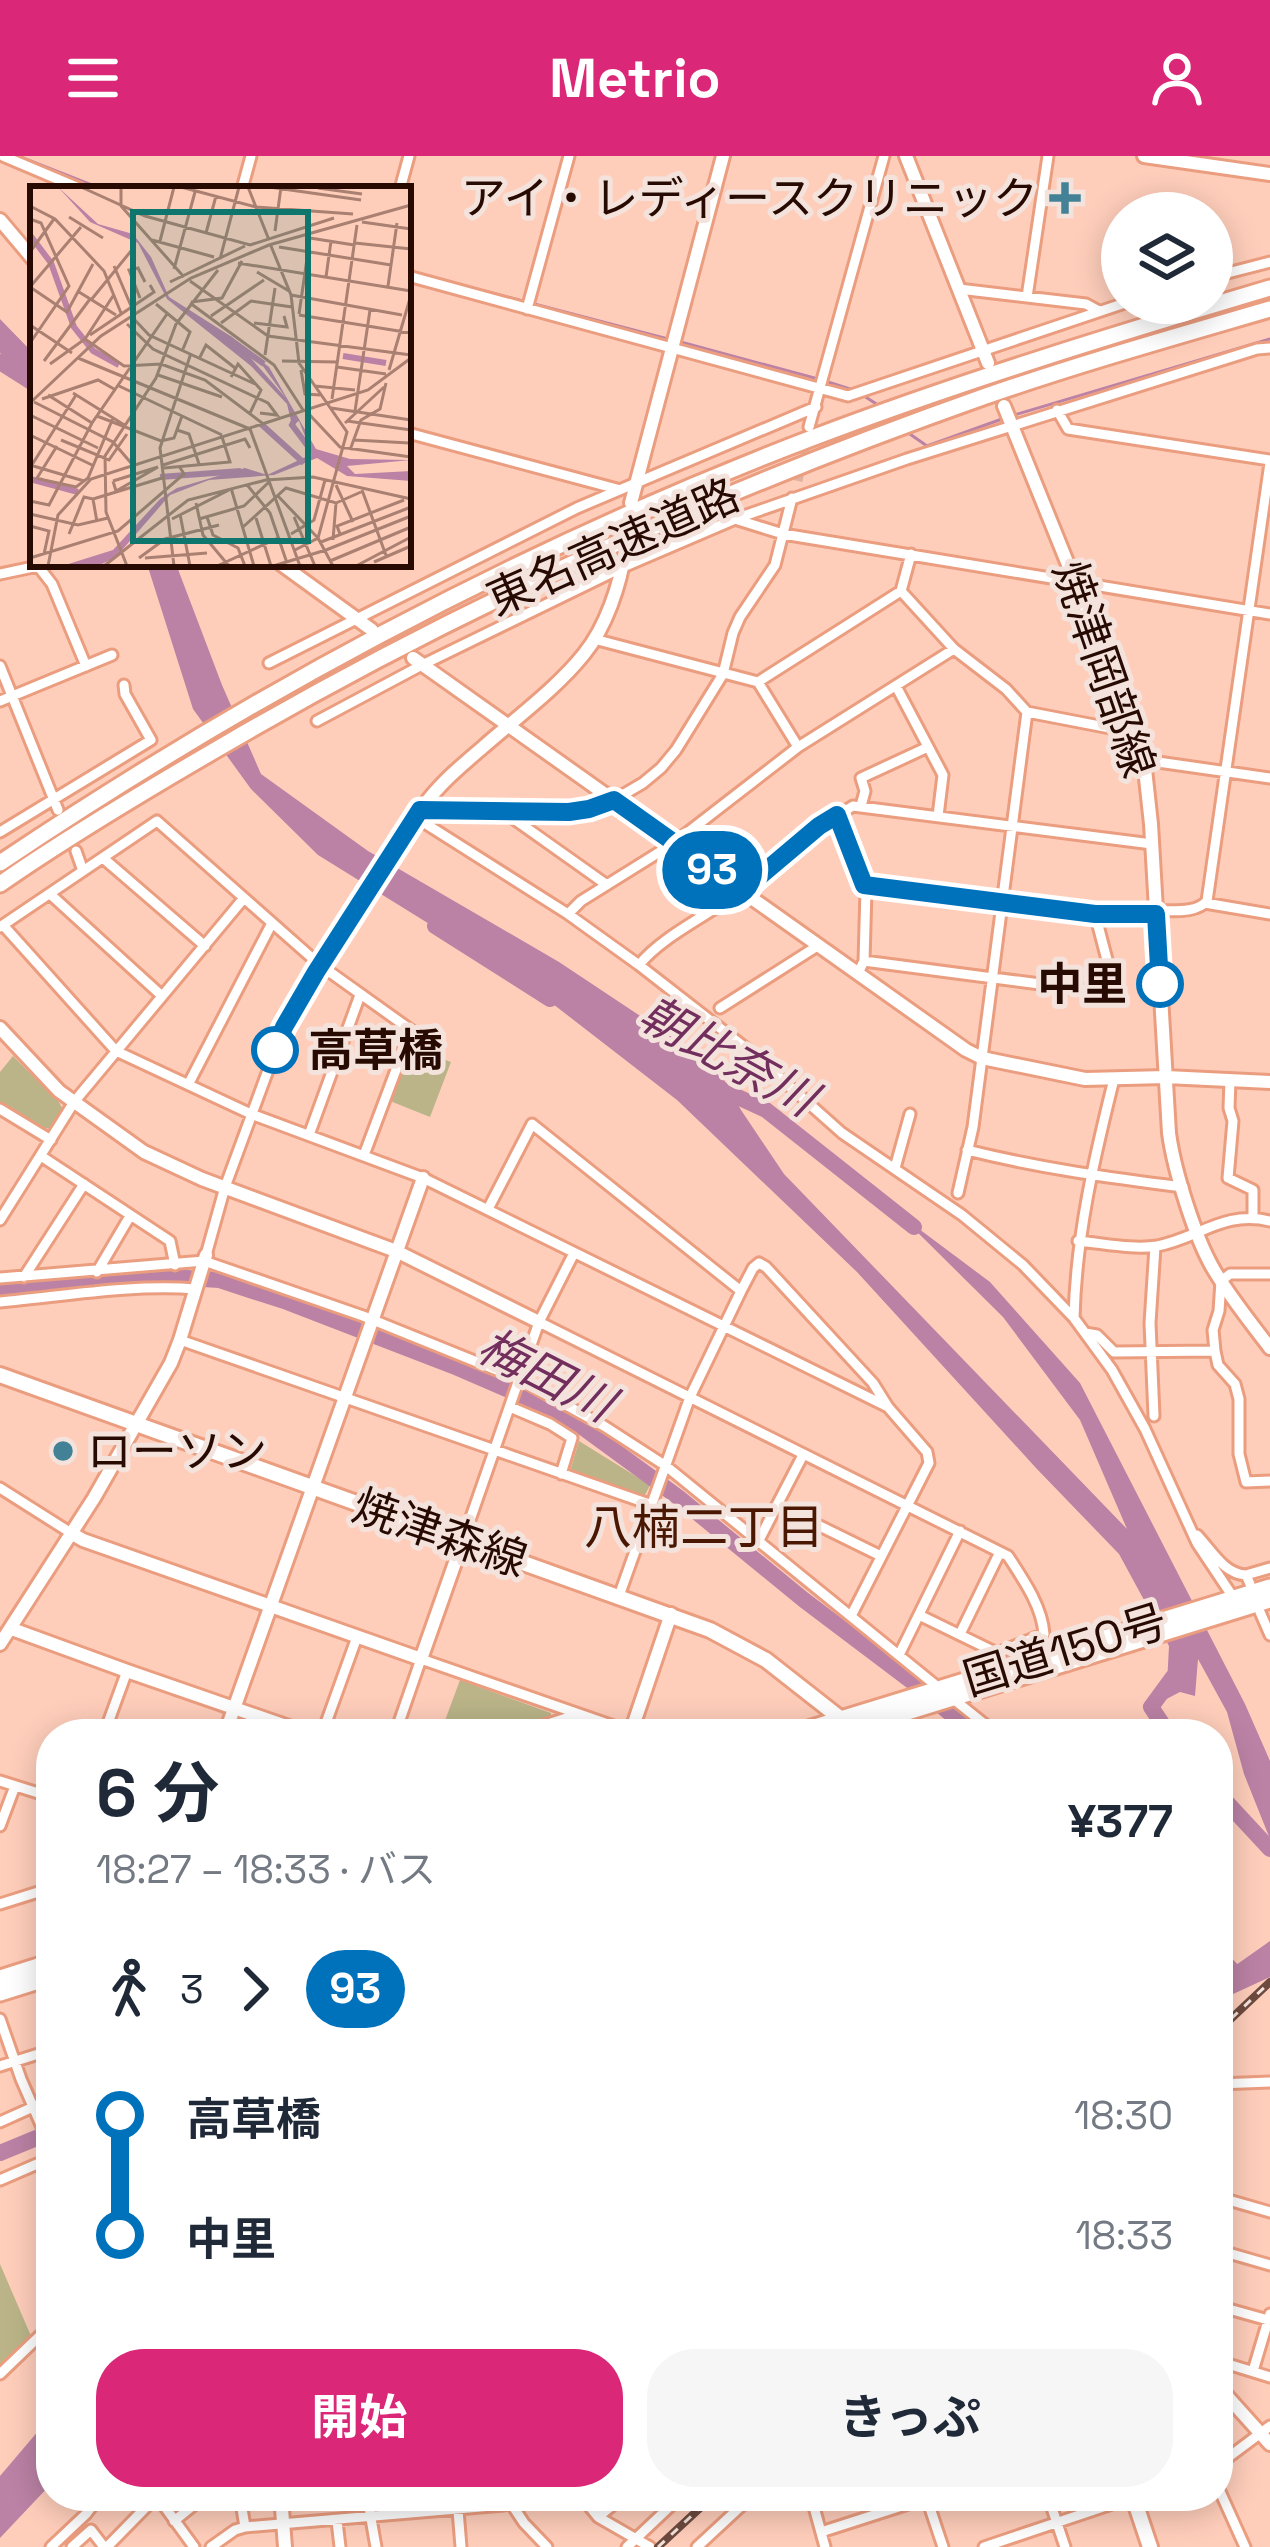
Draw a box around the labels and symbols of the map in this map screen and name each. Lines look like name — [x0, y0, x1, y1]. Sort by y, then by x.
place label: アイ・レディースクリニック — [461, 170, 1038, 227]
marker: アイ・レディースクリニック — [1049, 182, 1081, 214]
inset map — [30, 186, 411, 567]
street label: 東名高速道路 — [478, 466, 748, 628]
street label: 焼津岡部線 — [1040, 553, 1168, 785]
line badge: 93 — [658, 831, 766, 909]
place label: 中里 — [1037, 956, 1127, 1013]
marker: 中里 — [1138, 962, 1182, 1006]
water label: 朝比奈川 — [629, 983, 831, 1132]
place label: 高草橋 — [308, 1022, 443, 1079]
marker: 高草橋 — [253, 1028, 297, 1072]
water label: 梅田川 — [468, 1315, 628, 1437]
place label: ローソン — [87, 1423, 267, 1480]
marker: ローソン — [50, 1438, 76, 1464]
street label: 焼津森線 — [346, 1477, 534, 1589]
district label: 八楠二丁目 — [584, 1497, 824, 1558]
street label: 国道150号 — [956, 1592, 1174, 1708]

